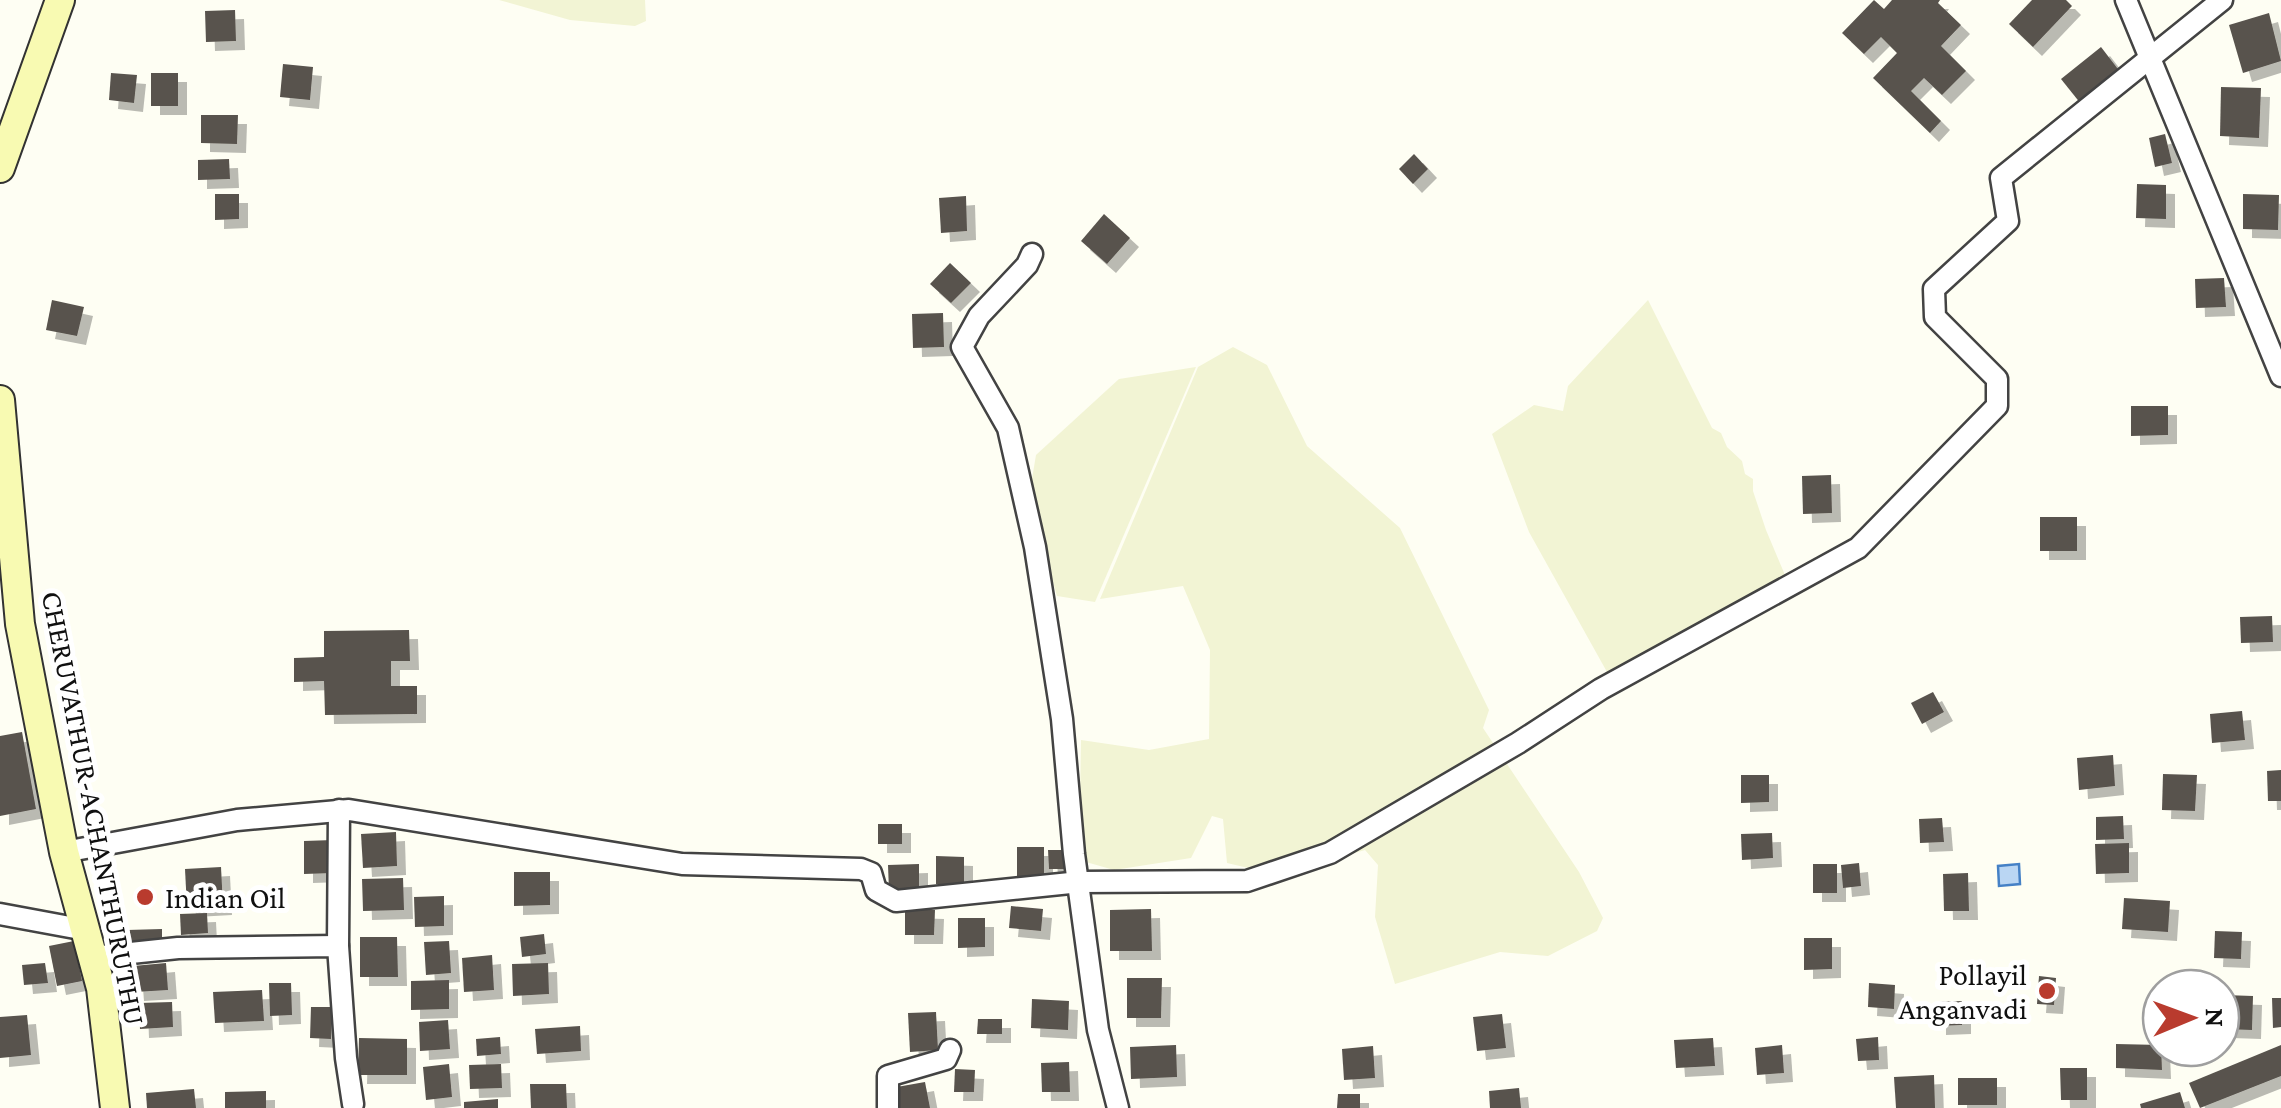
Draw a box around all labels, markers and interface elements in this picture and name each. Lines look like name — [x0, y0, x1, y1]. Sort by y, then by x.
street label: CHERUVATHUR-ACHANTHURUTHU — [36, 588, 152, 1028]
place label: Indian Oil — [165, 881, 285, 914]
marker: Indian Oil — [134, 886, 156, 908]
place label: Pollayil Anganvadi — [1898, 958, 2027, 1026]
north arrow — [2141, 968, 2241, 1068]
marker: Pollayil Anganvadi — [2036, 980, 2058, 1002]
text: N — [2200, 1008, 2231, 1027]

